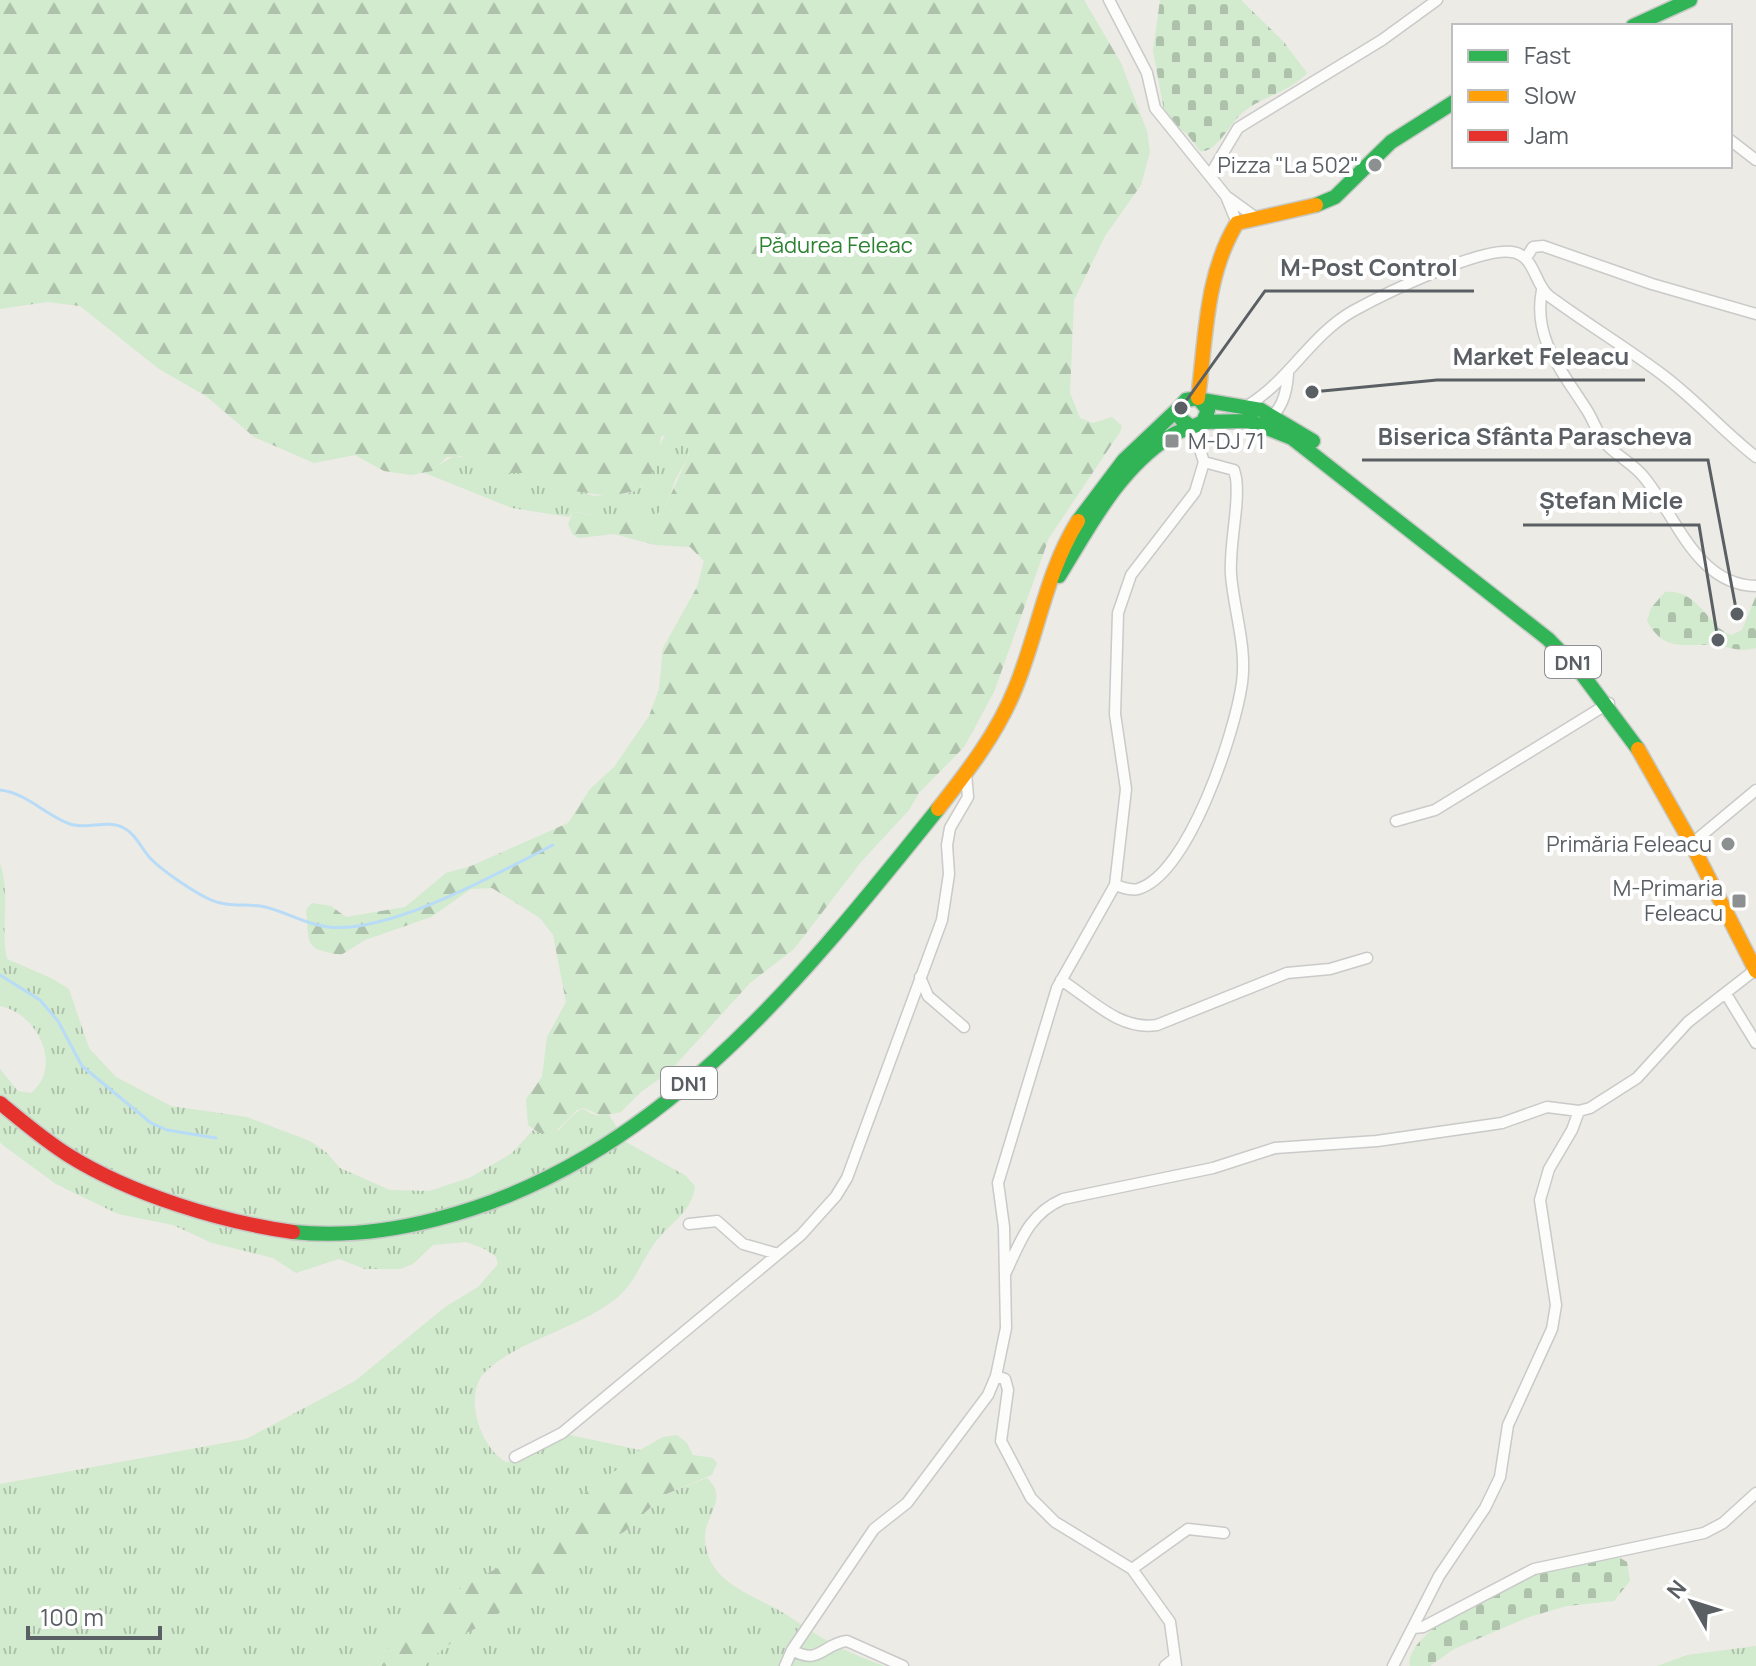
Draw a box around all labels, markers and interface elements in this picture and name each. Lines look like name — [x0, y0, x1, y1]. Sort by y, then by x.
legend — [1452, 24, 1732, 168]
text: Fast — [1524, 38, 1571, 71]
text: Slow — [1524, 78, 1577, 111]
text: Jam — [1524, 118, 1569, 151]
place label: Pizza "La 502" — [1218, 150, 1359, 180]
marker: Pizza "La 502" — [1366, 156, 1384, 174]
park label: Pădurea Feleac — [759, 230, 913, 260]
callout: M-Post Control — [1265, 243, 1474, 291]
text: M-Post Control — [1280, 250, 1458, 283]
callout: Market Feleacu — [1437, 332, 1645, 380]
text: Market Feleacu — [1453, 339, 1629, 372]
callout: Biserica Sfânta Parascheva — [1362, 412, 1708, 460]
text: Biserica Sfânta Parascheva — [1378, 419, 1692, 452]
place label: M-DJ 71 — [1188, 426, 1265, 456]
marker: M-DJ 71 — [1163, 432, 1181, 450]
callout: Ștefan Micle — [1523, 477, 1699, 525]
text: Ștefan Micle — [1539, 483, 1683, 516]
road number: DN1 — [1545, 646, 1601, 678]
place label: Primăria Feleacu — [1546, 829, 1712, 859]
marker: Primăria Feleacu — [1719, 835, 1737, 853]
place label: M-Primaria Feleacu — [1613, 873, 1723, 928]
marker: M-Primaria Feleacu — [1730, 892, 1748, 910]
road number: DN1 — [661, 1067, 717, 1099]
north arrow — [1652, 1562, 1732, 1642]
text: N — [1660, 1574, 1693, 1605]
scale bar — [28, 1590, 160, 1640]
text: 100 m — [40, 1600, 104, 1633]

